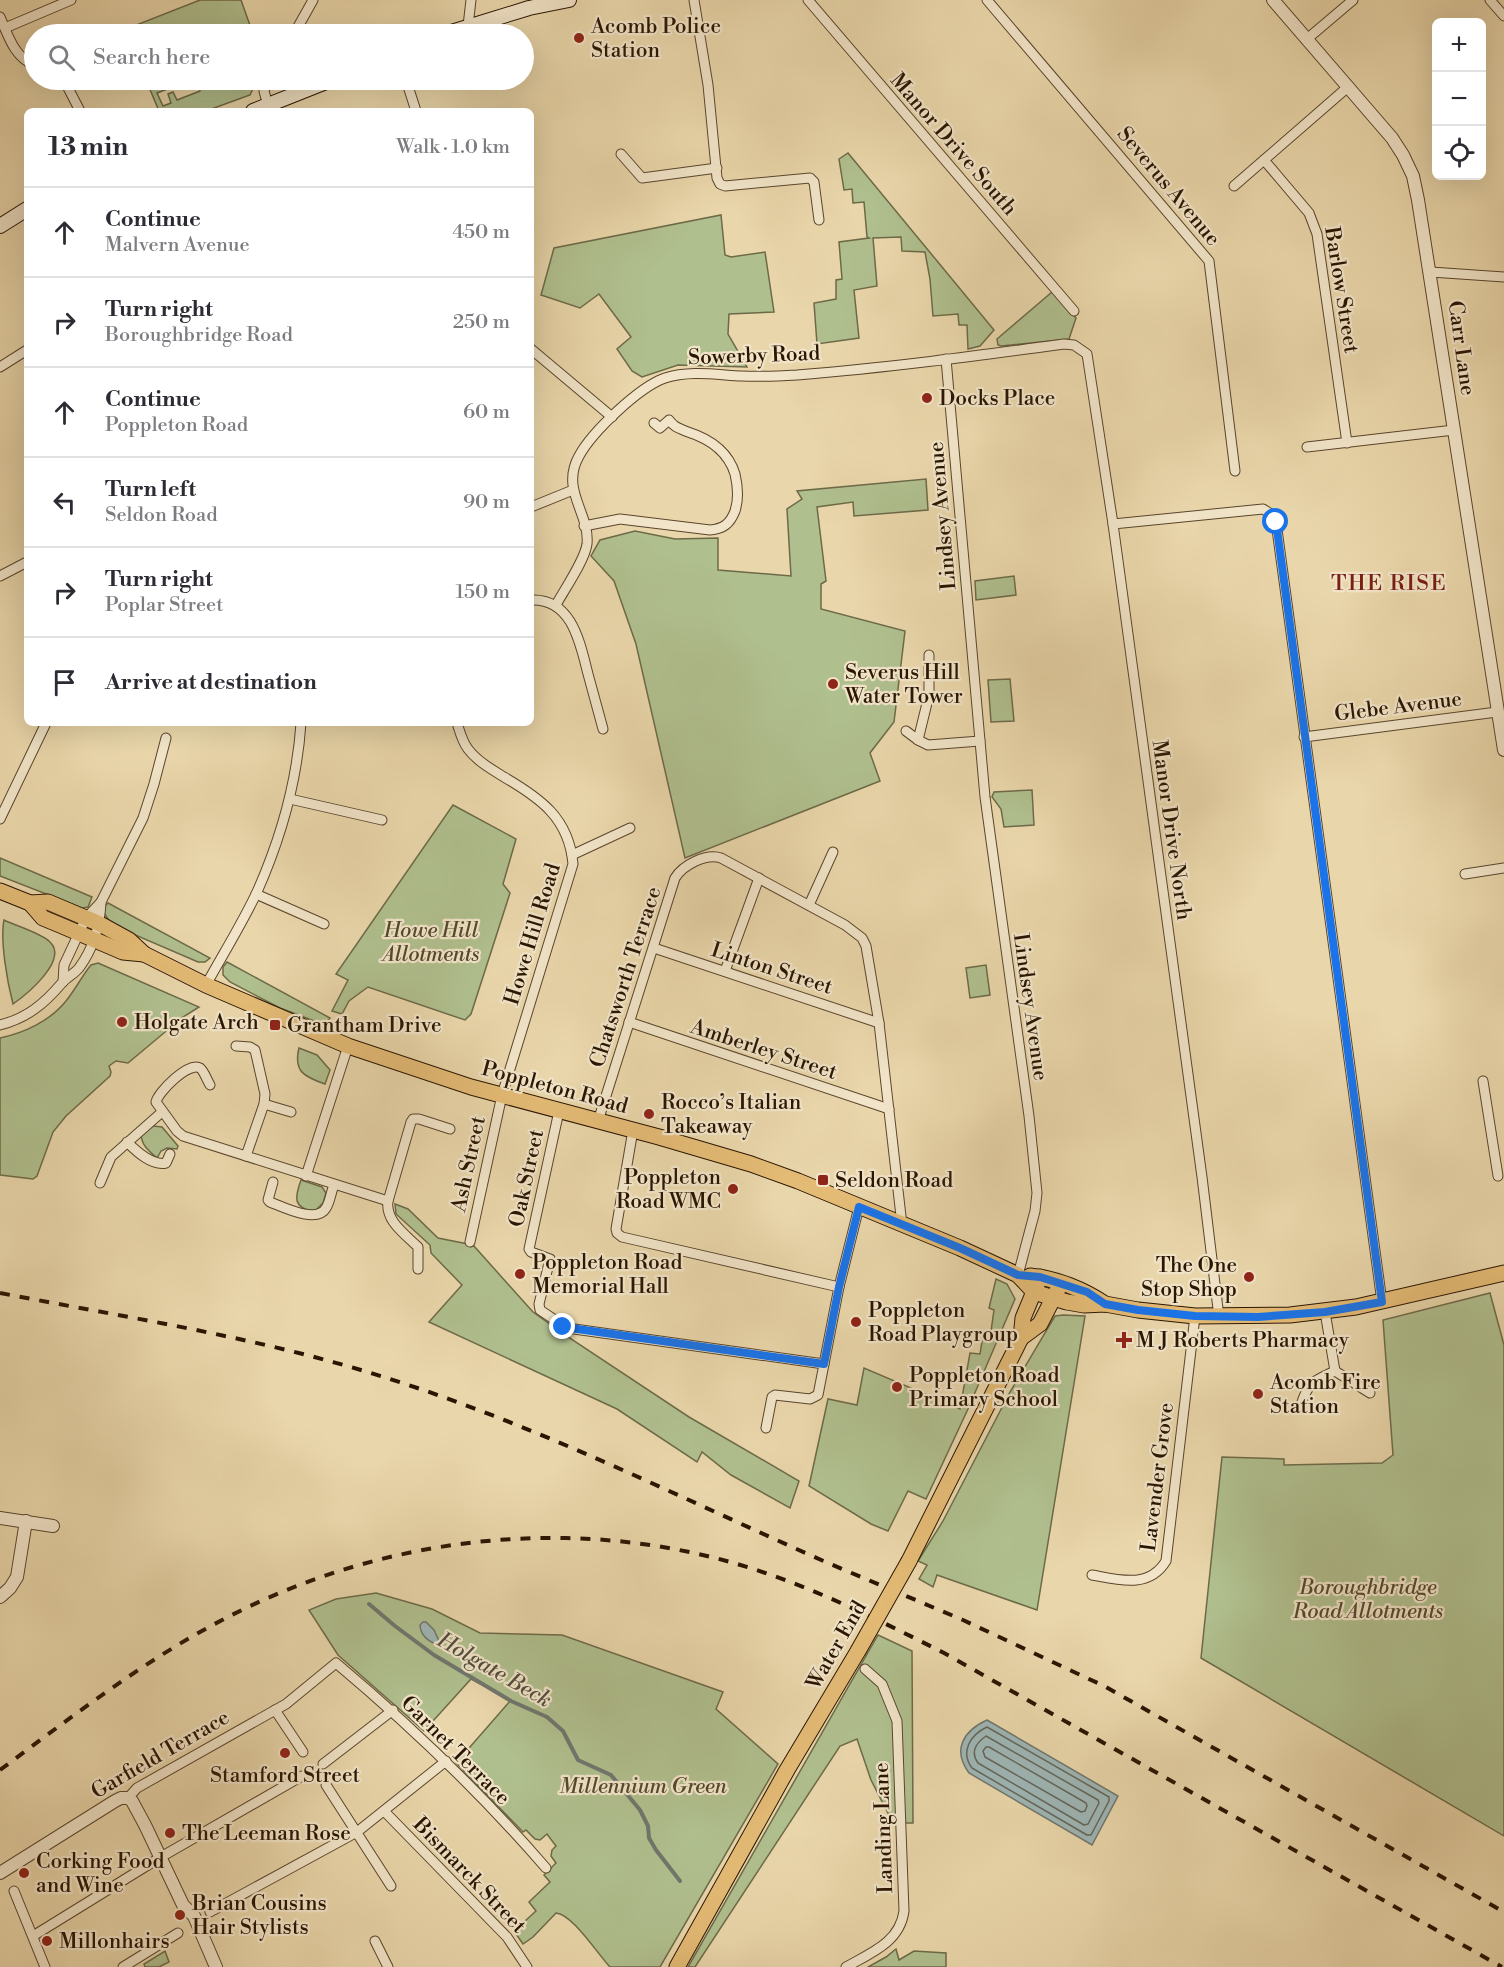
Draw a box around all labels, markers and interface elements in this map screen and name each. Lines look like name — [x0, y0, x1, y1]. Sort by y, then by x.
place label: Acomb Police Station — [590, 14, 721, 64]
map controls — [1432, 18, 1486, 180]
button: + — [1432, 18, 1486, 72]
search box — [24, 24, 534, 90]
marker: Acomb Police Station — [572, 31, 586, 45]
icon: search — [45, 41, 78, 74]
text: Search here — [93, 44, 210, 71]
street label: Manor Drive South — [884, 68, 1023, 222]
button: − — [1432, 72, 1486, 126]
street label: Severus Avenue — [1111, 122, 1226, 252]
button: locate — [1432, 126, 1486, 180]
text: 13 min — [48, 131, 128, 163]
text: Walk · 1.0 km — [396, 135, 510, 160]
text: Continue — [105, 206, 201, 233]
icon: ahead — [48, 216, 81, 249]
text: 450 m — [452, 220, 510, 245]
street label: Barlow Street — [1318, 224, 1364, 356]
text: Malvern Avenue — [105, 233, 250, 258]
text: Turn right — [105, 296, 213, 323]
street label: Carr Lane — [1441, 299, 1481, 397]
icon: right — [48, 306, 81, 339]
text: 250 m — [453, 310, 510, 335]
text: Boroughbridge Road — [105, 323, 293, 348]
street label: Sowerby Road — [687, 341, 821, 371]
text: Continue — [105, 386, 201, 413]
place label: Docks Place — [939, 386, 1055, 412]
marker: Docks Place — [920, 391, 934, 405]
icon: ahead — [48, 396, 81, 429]
text: 60 m — [463, 400, 510, 425]
text: Poppleton Road — [105, 413, 248, 438]
street label: Lindsey Avenue — [924, 441, 962, 591]
text: Turn left — [105, 476, 196, 503]
icon: left — [48, 486, 81, 519]
text: 90 m — [463, 490, 510, 515]
text: Seldon Road — [105, 503, 218, 528]
route start — [1262, 508, 1288, 534]
text: Turn right — [105, 566, 213, 593]
district label: THE RISE — [1331, 570, 1447, 597]
icon: right — [48, 576, 81, 609]
text: 150 m — [455, 580, 510, 605]
text: Poplar Street — [105, 593, 223, 618]
place label: Severus Hill Water Tower — [844, 660, 963, 710]
icon: arrive — [48, 666, 81, 699]
text: Arrive at destination — [105, 669, 317, 696]
marker: Severus Hill Water Tower — [826, 677, 840, 691]
street label: Glebe Avenue — [1333, 686, 1463, 728]
street label: Manor Drive North — [1145, 738, 1197, 922]
street label: Howe Hill Road — [499, 860, 567, 1008]
street label: Chatsworth Terrace — [584, 884, 667, 1071]
park label: Howe Hill Allotments — [381, 918, 480, 968]
street label: Lindsey Avenue — [1007, 932, 1053, 1083]
street label: Linton Street — [708, 937, 836, 1001]
place label: Holgate Arch — [134, 1010, 259, 1036]
place label: Grantham Drive — [287, 1013, 442, 1039]
street label: Amberley Street — [686, 1014, 841, 1086]
marker: Holgate Arch — [115, 1015, 129, 1029]
marker: Grantham Drive — [268, 1018, 282, 1032]
street label: Poppleton Road — [479, 1056, 631, 1120]
place label: Rocco’s Italian Takeaway — [661, 1090, 802, 1140]
marker: Rocco’s Italian Takeaway — [642, 1107, 656, 1121]
street label: Ash Street — [446, 1113, 492, 1216]
street label: Oak Street — [504, 1126, 550, 1230]
place label: Poppleton Road WMC — [616, 1165, 721, 1215]
place label: Seldon Road — [835, 1168, 953, 1194]
marker: Seldon Road — [816, 1173, 830, 1187]
marker: Poppleton Road WMC — [726, 1182, 740, 1196]
place label: Poppleton Road Memorial Hall — [532, 1250, 682, 1300]
place label: The One Stop Shop — [1141, 1253, 1237, 1303]
marker: Poppleton Road Memorial Hall — [513, 1267, 527, 1281]
marker: The One Stop Shop — [1242, 1270, 1256, 1284]
place label: Poppleton Road Playgroup — [868, 1298, 1018, 1348]
route end — [549, 1313, 575, 1339]
marker: Poppleton Road Playgroup — [849, 1315, 863, 1329]
place label: M J Roberts Pharmacy — [1136, 1328, 1350, 1354]
marker: M J Roberts Pharmacy — [1117, 1333, 1131, 1347]
place label: Poppleton Road Primary School — [909, 1363, 1059, 1413]
place label: Acomb Fire Station — [1269, 1370, 1381, 1420]
marker: Poppleton Road Primary School — [890, 1380, 904, 1394]
marker: Acomb Fire Station — [1251, 1387, 1265, 1401]
street label: Lavender Grove — [1136, 1401, 1180, 1553]
park label: Boroughbridge Road Allotments — [1292, 1575, 1443, 1625]
street label: Water End — [800, 1596, 873, 1696]
water label: Holgate Beck — [431, 1626, 556, 1714]
street label: Garnet Terrace — [395, 1691, 515, 1811]
street label: Garfield Terrace — [87, 1705, 234, 1805]
marker: Stamford Street — [278, 1746, 292, 1760]
street label: Landing Lane — [869, 1762, 899, 1894]
place label: Stamford Street — [210, 1763, 361, 1789]
park label: Millennium Green — [559, 1774, 727, 1800]
street label: Bismarck Street — [407, 1811, 532, 1940]
place label: The Leeman Rose — [182, 1821, 351, 1847]
marker: The Leeman Rose — [163, 1826, 177, 1840]
place label: Corking Food and Wine — [36, 1849, 165, 1899]
marker: Corking Food and Wine — [17, 1866, 31, 1880]
place label: Brian Cousins Hair Stylists — [191, 1891, 327, 1941]
marker: Brian Cousins Hair Stylists — [173, 1908, 187, 1922]
place label: Millonhairs — [59, 1929, 170, 1955]
marker: Millonhairs — [40, 1934, 54, 1948]

